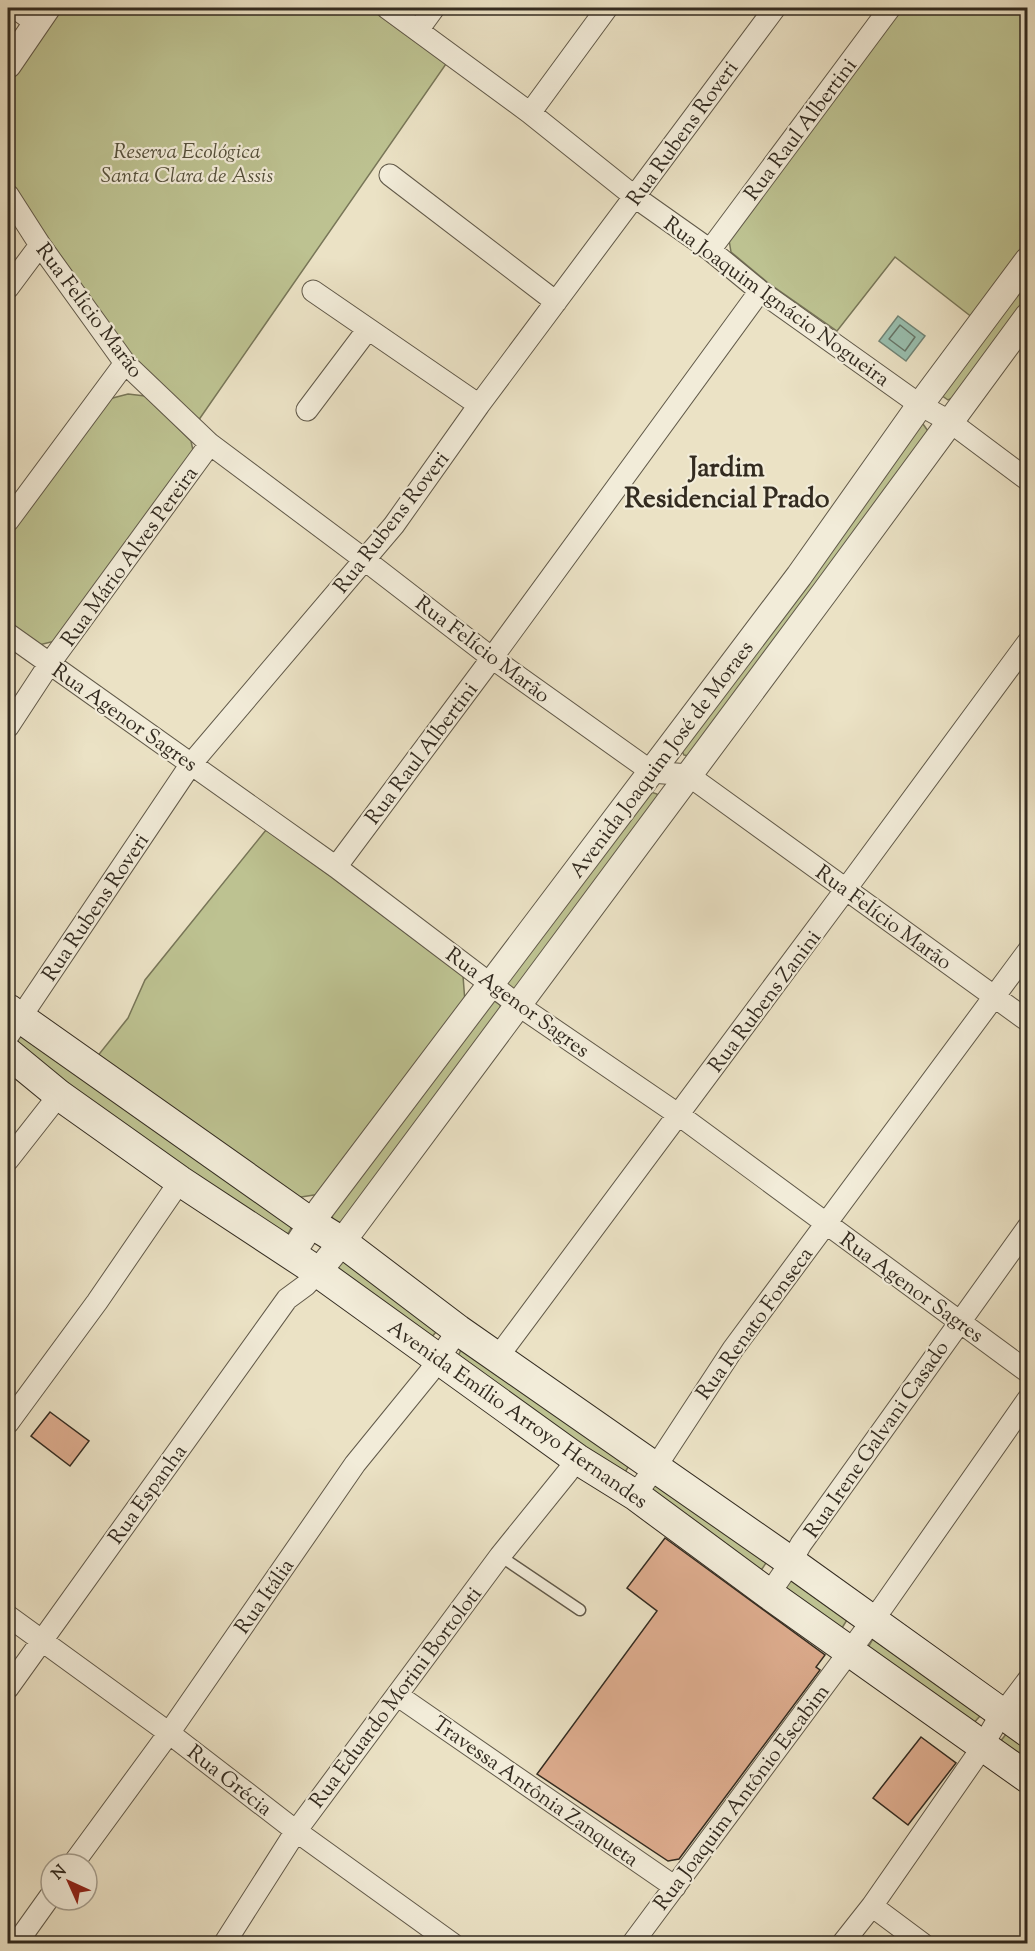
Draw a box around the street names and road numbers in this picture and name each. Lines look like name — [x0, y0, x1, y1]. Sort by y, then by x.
street label: Rua Raul Albertini — [738, 53, 865, 208]
street label: Rua Rubens Roveri — [621, 55, 747, 213]
street label: Rua Joaquim Ignácio Nogueira — [657, 210, 895, 395]
street label: Rua Felício Marão — [28, 237, 149, 385]
street label: Rua Rubens Roveri — [328, 446, 458, 601]
street label: Rua Mário Alves Pereira — [55, 461, 207, 654]
street label: Rua Felício Marão — [408, 590, 556, 711]
street label: Avenida Joaquim José de Moraes — [563, 635, 762, 885]
street label: Rua Agenor Sagres — [45, 657, 203, 780]
street label: Rua Raul Albertini — [359, 677, 486, 832]
street label: Rua Rubens Roveri — [36, 828, 157, 988]
street label: Rua Felício Marão — [808, 859, 957, 978]
street label: Rua Rubens Zanini — [702, 925, 829, 1080]
street label: Rua Agenor Sagres — [439, 941, 595, 1066]
street label: Rua Agenor Sagres — [833, 1226, 989, 1351]
street label: Rua Renato Fonseca — [690, 1241, 822, 1407]
street label: Avenida Emílio Arroyo Hernandes — [381, 1314, 653, 1517]
street label: Rua Irene Galvani Casado — [798, 1335, 957, 1545]
street label: Rua Espanha — [102, 1439, 195, 1551]
street label: Rua Itália — [229, 1553, 303, 1641]
street label: Rua Eduardo Morini Bortoloti — [303, 1581, 490, 1815]
street label: Rua Joaquim Antônio Escabim — [648, 1679, 838, 1917]
street label: Travessa Antônia Zanqueta — [426, 1710, 644, 1875]
street label: Rua Grécia — [180, 1739, 278, 1825]

